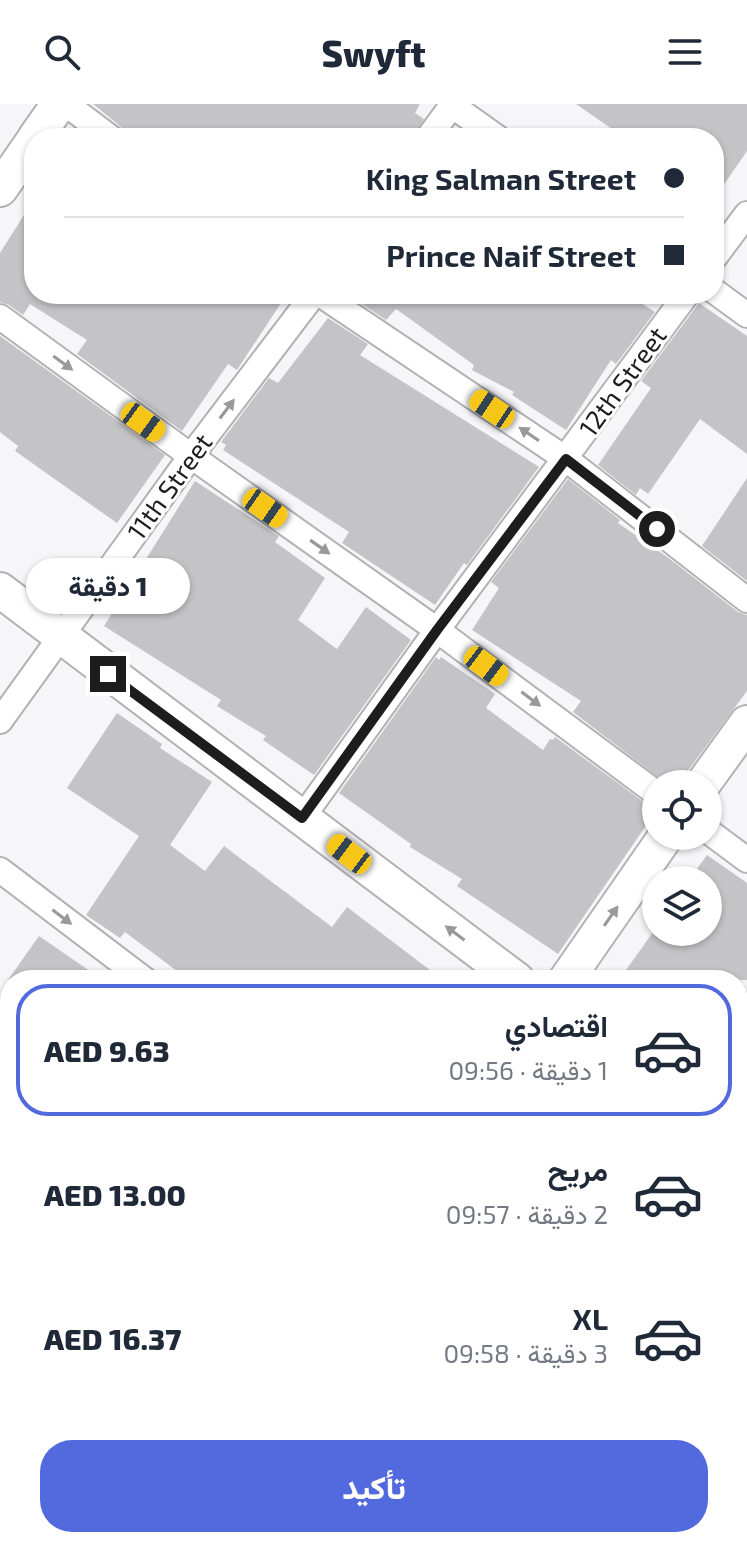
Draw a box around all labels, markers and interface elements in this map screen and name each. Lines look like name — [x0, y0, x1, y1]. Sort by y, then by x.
icon: search — [40, 30, 84, 74]
icon: menu — [663, 30, 707, 74]
text: Swyft — [322, 31, 425, 74]
text: King Salman Street — [366, 160, 636, 196]
text: Prince Naif Street — [386, 237, 636, 273]
street label: 12th Street — [572, 320, 672, 442]
one-way arrow — [52, 355, 74, 371]
car — [465, 386, 519, 432]
car — [117, 398, 169, 446]
one-way arrow — [219, 398, 235, 419]
street label: 11th Street — [120, 427, 218, 545]
one-way arrow — [518, 427, 540, 442]
car — [238, 484, 292, 532]
route start — [639, 511, 675, 547]
one-way arrow — [309, 539, 331, 555]
callout: 1 دقيقة — [26, 558, 190, 614]
text: 1 دقيقة — [69, 570, 147, 601]
car — [460, 642, 512, 690]
route end — [90, 656, 126, 692]
one-way arrow — [521, 691, 541, 707]
map controls — [642, 770, 722, 946]
button: locate — [642, 770, 722, 850]
car — [323, 830, 375, 878]
button: layers — [642, 866, 722, 946]
one-way arrow — [603, 905, 618, 926]
one-way arrow — [51, 909, 73, 925]
one-way arrow — [445, 926, 465, 942]
text: اقتصادي — [505, 1007, 608, 1043]
icon: car — [632, 1014, 704, 1086]
text: AED 9.63 — [44, 1032, 170, 1068]
text: 1 دقيقة · 09:56 — [448, 1054, 608, 1085]
text: مريح — [548, 1151, 608, 1187]
icon: car — [632, 1158, 704, 1230]
text: AED 13.00 — [44, 1176, 186, 1212]
text: 2 دقيقة · 09:57 — [446, 1198, 608, 1229]
text: XL — [573, 1300, 608, 1336]
icon: car — [632, 1302, 704, 1374]
text: AED 16.37 — [44, 1320, 181, 1356]
text: 3 دقيقة · 09:58 — [443, 1337, 608, 1368]
button: تأكيد — [40, 1440, 708, 1532]

